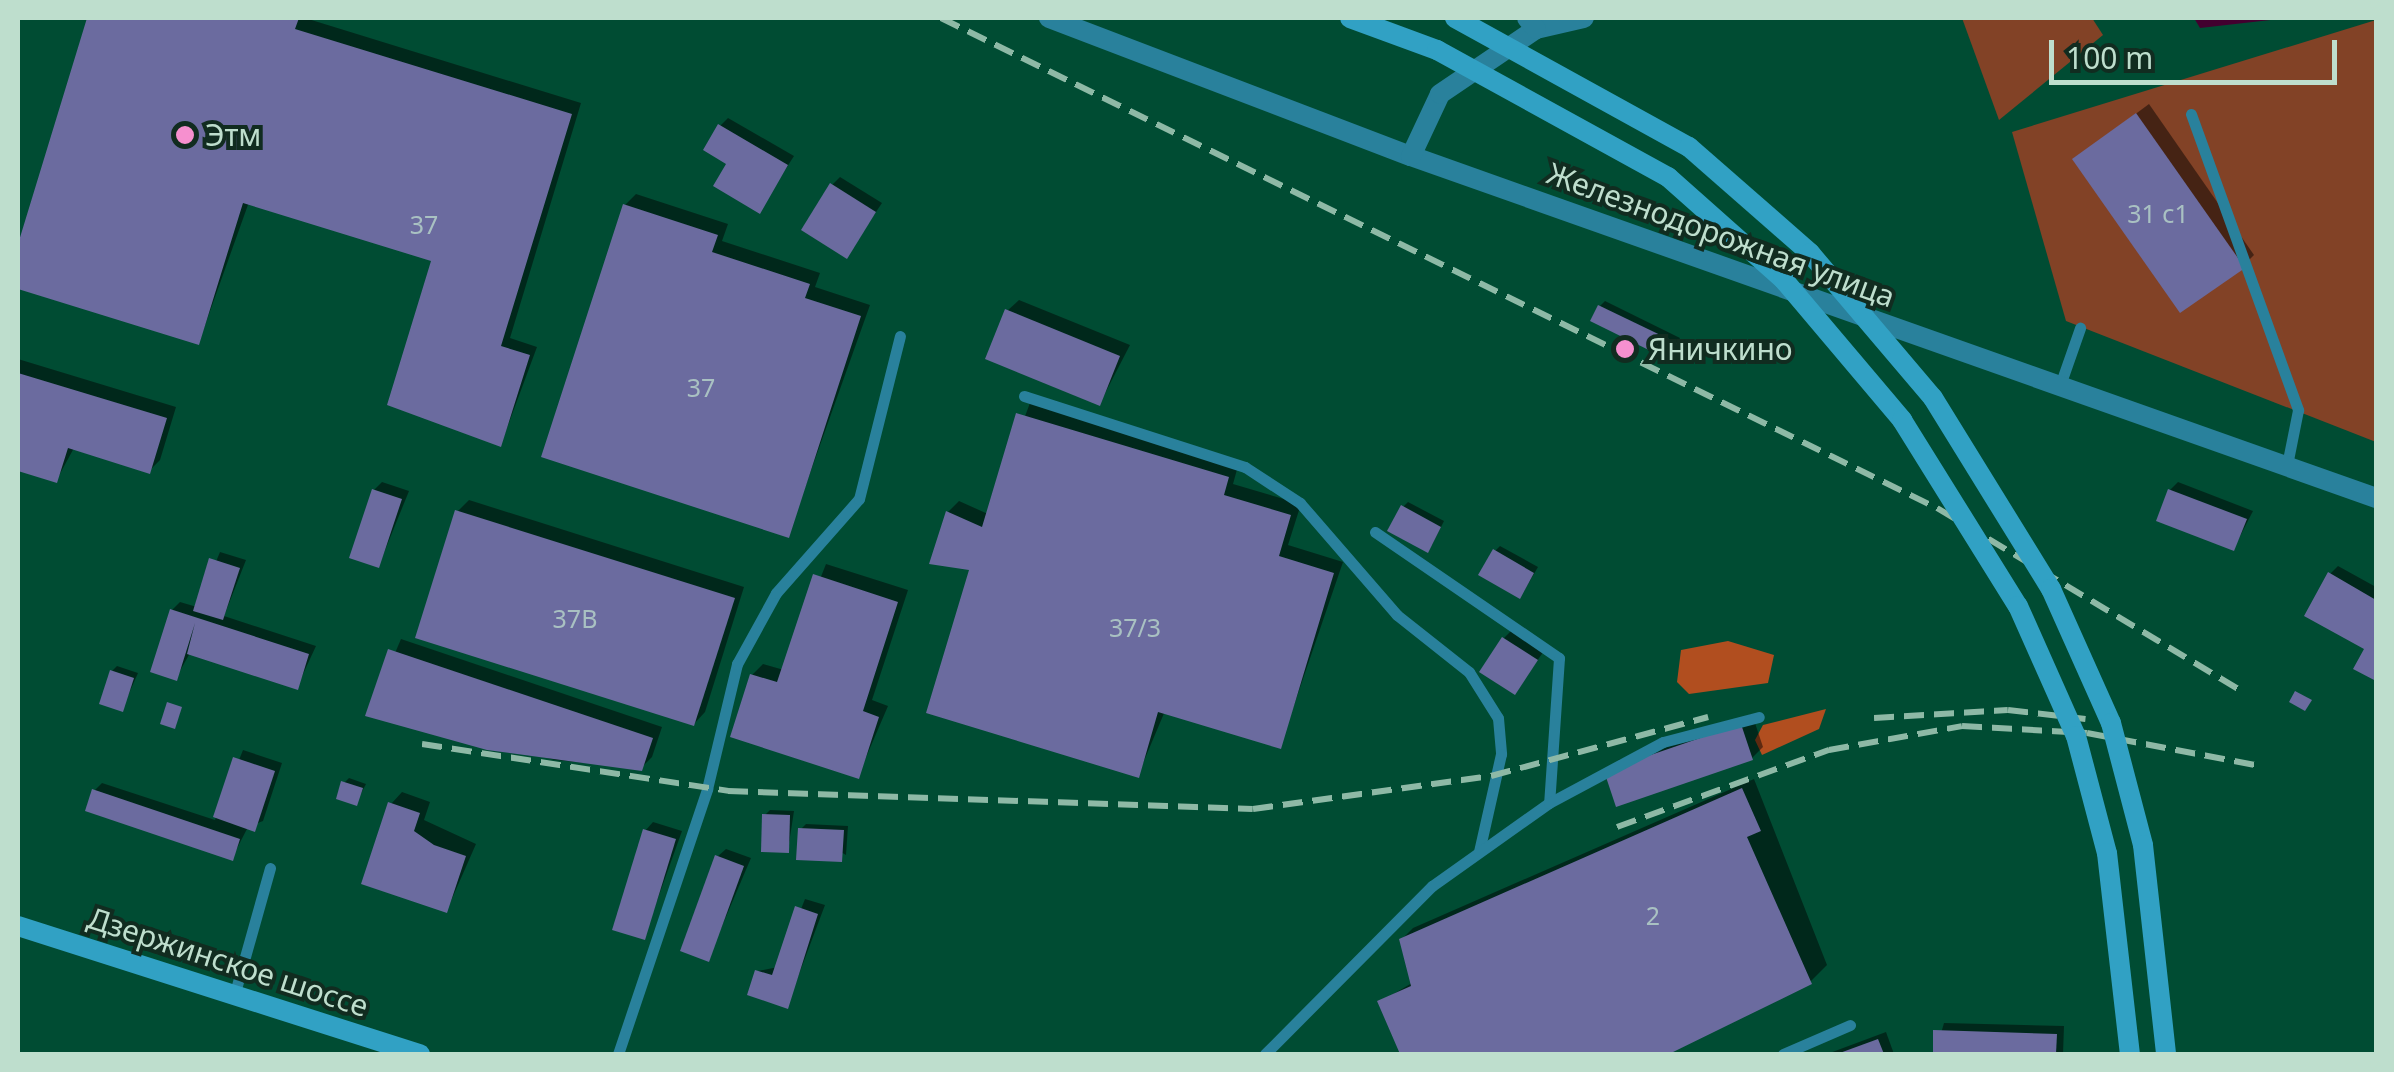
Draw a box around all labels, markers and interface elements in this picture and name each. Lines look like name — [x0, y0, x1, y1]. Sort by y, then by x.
scale bar — [2054, 20, 2342, 82]
text: 100 m — [2066, 37, 2153, 78]
place label: Этм — [205, 117, 261, 153]
marker: Этм — [174, 124, 196, 146]
street label: Железнодорожная улица — [1542, 155, 1900, 315]
house number: 31 с1 — [2127, 198, 2189, 228]
house number: 37 — [410, 209, 438, 239]
place label: Яничкино — [1648, 331, 1793, 367]
marker: Яничкино — [1612, 336, 1638, 362]
house number: 37 — [687, 372, 715, 402]
house number: 37В — [553, 603, 597, 633]
house number: 37/3 — [1109, 612, 1161, 642]
street label: Дзержинское шоссе — [83, 900, 373, 1024]
house number: 2 — [1646, 900, 1660, 930]

